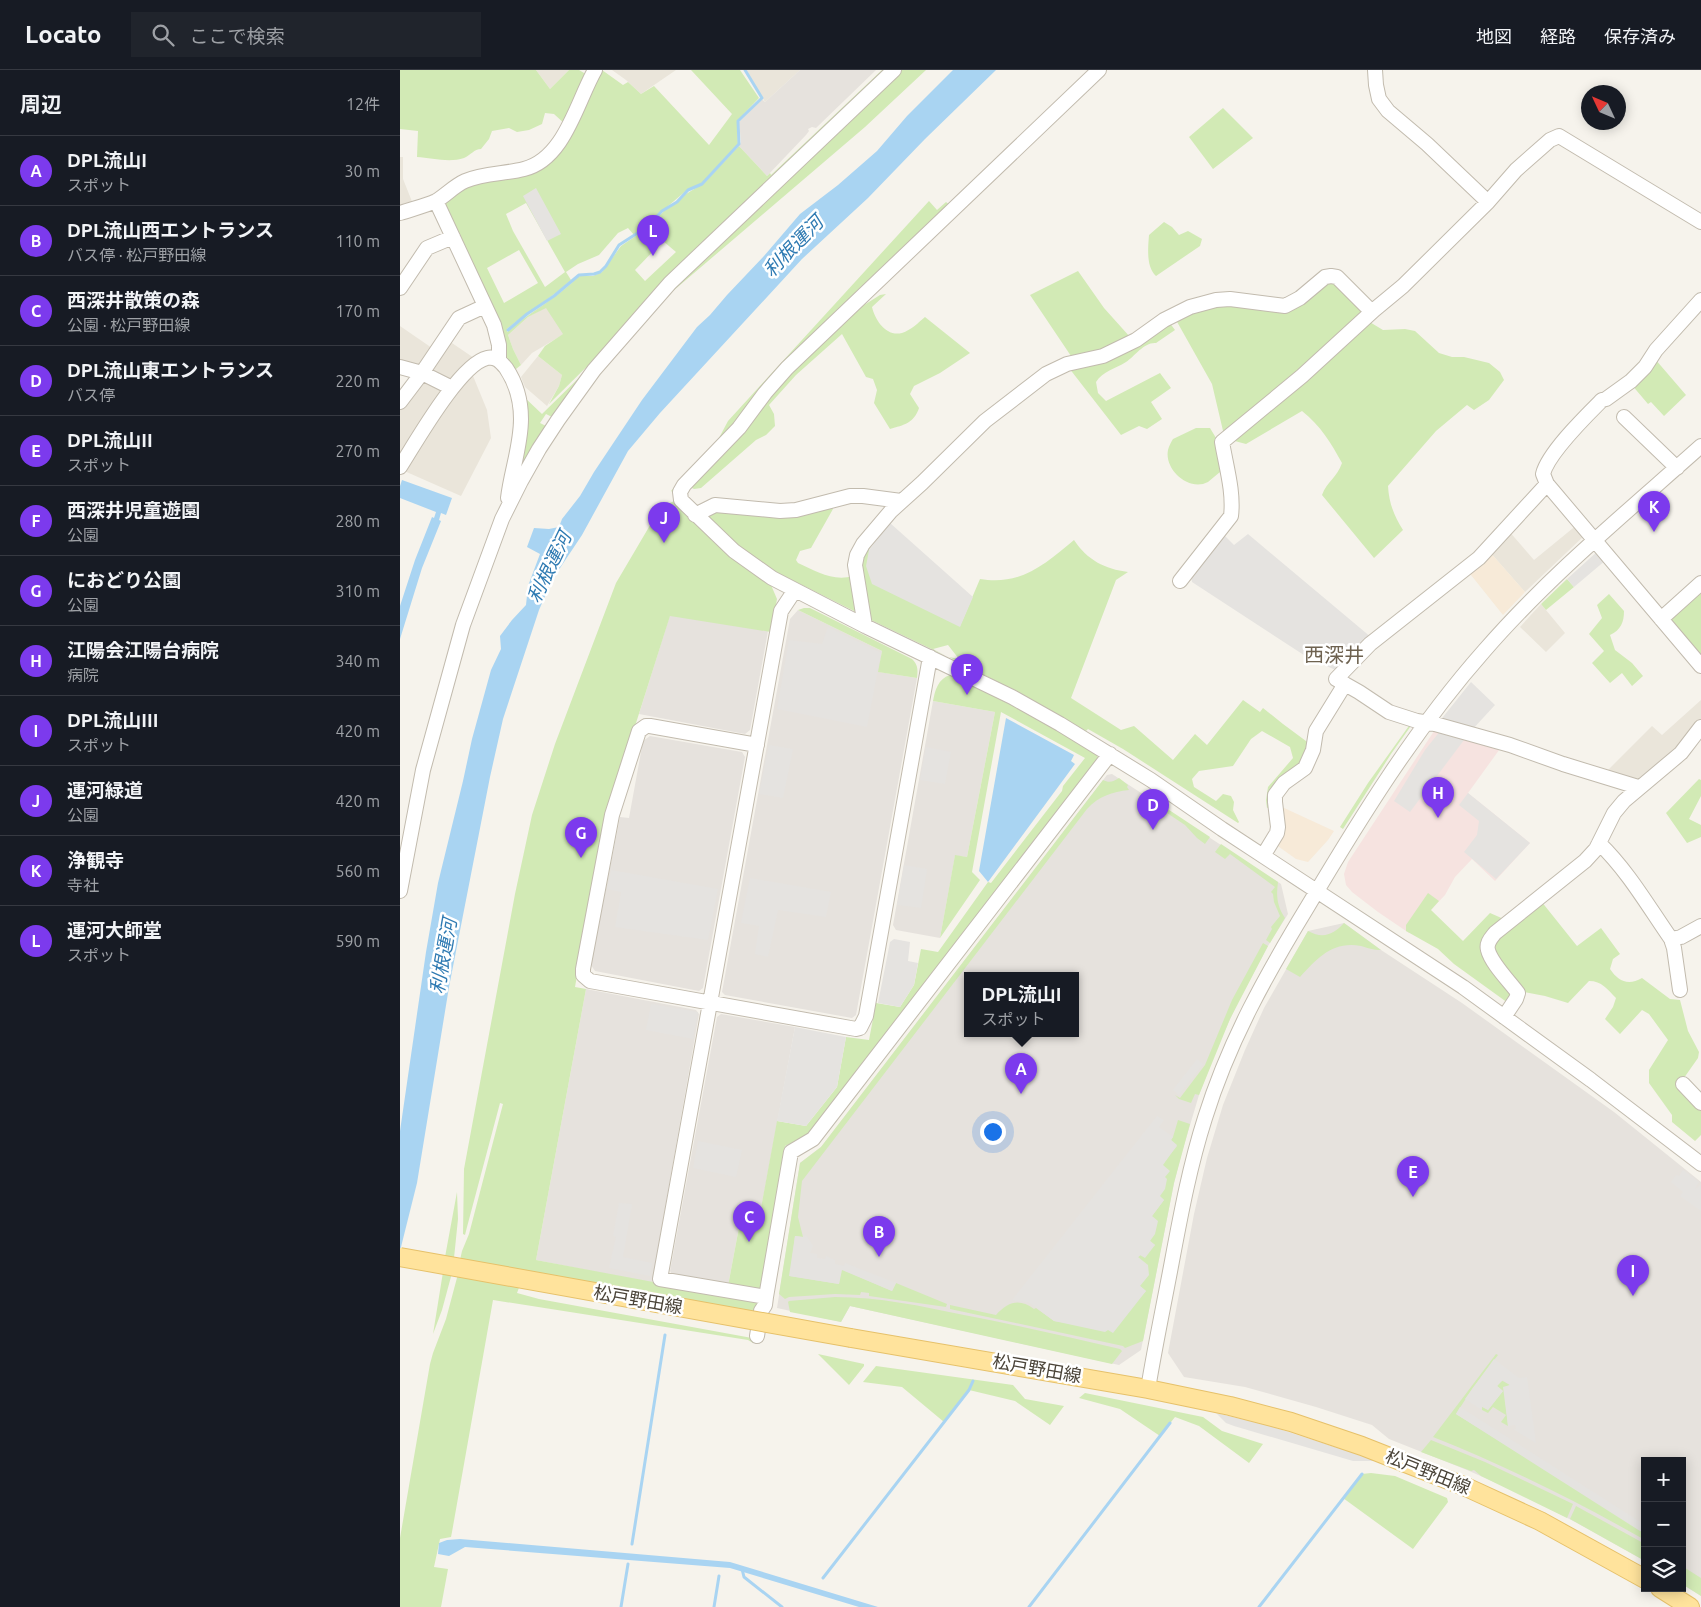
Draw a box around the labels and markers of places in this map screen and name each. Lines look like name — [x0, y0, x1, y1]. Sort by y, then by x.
pin: L — [637, 215, 669, 256]
pin: K — [1638, 491, 1670, 532]
pin: J — [648, 502, 680, 543]
pin: F — [951, 654, 983, 695]
pin: H — [1422, 777, 1454, 818]
pin: D — [1137, 789, 1169, 830]
pin: G — [565, 817, 597, 858]
pin: A — [1005, 1053, 1037, 1094]
pin: E — [1397, 1156, 1429, 1197]
pin: C — [733, 1201, 765, 1242]
pin: B — [863, 1216, 895, 1257]
pin: I — [1617, 1255, 1649, 1296]

